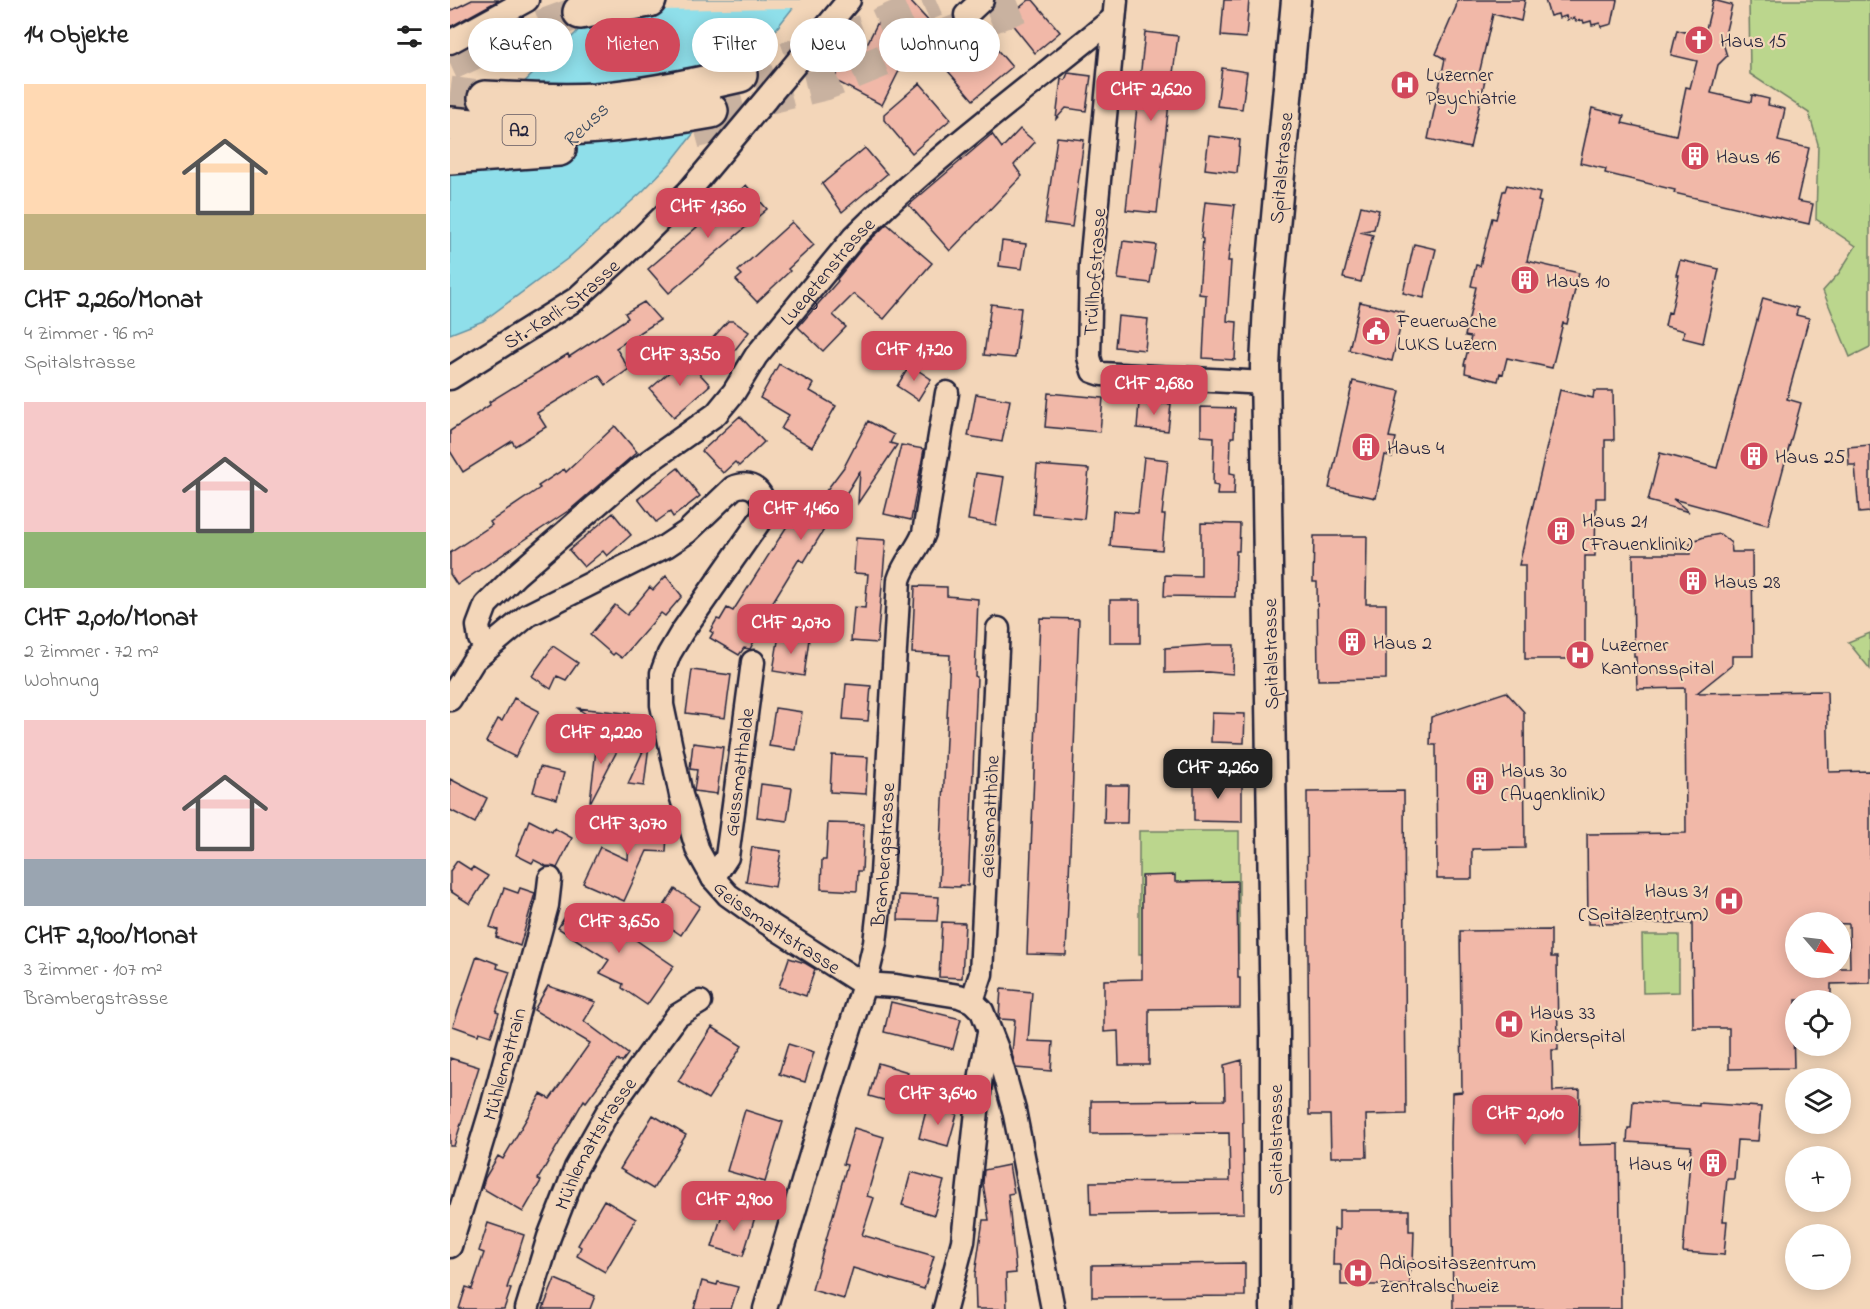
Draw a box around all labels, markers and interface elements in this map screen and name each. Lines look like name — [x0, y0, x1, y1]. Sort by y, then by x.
text: 14 Objekte — [24, 17, 128, 55]
chip: Kaufen — [468, 18, 573, 72]
chip: Mieten — [585, 18, 680, 72]
chip: Filter — [692, 18, 778, 72]
chip: Neu — [790, 18, 867, 72]
chip: Wohnung — [879, 18, 1000, 72]
icon: filters — [393, 20, 426, 53]
church icon: Haus 15 — [1683, 24, 1715, 56]
place label: Haus 15 — [1720, 28, 1787, 57]
place label: Luzerner Psychiatrie — [1426, 62, 1517, 114]
hospital icon: Luzerner Psychiatrie — [1389, 69, 1421, 101]
pin: CHF 2,620 — [1082, 71, 1220, 122]
text: CHF 2,620 — [1110, 76, 1192, 105]
water label: Reuss — [556, 97, 617, 156]
street label: Spitalstrasse — [1263, 111, 1303, 225]
road number: A2 — [502, 115, 536, 145]
icon: home — [171, 123, 279, 231]
building icon: Haus 16 — [1679, 140, 1711, 172]
place label: Haus 16 — [1716, 144, 1780, 173]
pin: CHF 1,360 — [639, 188, 777, 239]
text: CHF 1,360 — [670, 193, 746, 222]
street label: Trüllhofstrasse — [1078, 207, 1115, 337]
street label: Luegetenstrasse — [774, 212, 883, 333]
street label: St.-Karli-Strasse — [499, 253, 628, 358]
building icon: Haus 10 — [1509, 264, 1541, 296]
place label: Haus 10 — [1546, 268, 1610, 297]
text: CHF 2,260/Monat — [24, 282, 203, 320]
place label: Feuerwache LUKS Luzern — [1396, 308, 1497, 360]
public building icon: Feuerwache LUKS Luzern — [1360, 315, 1392, 347]
text: 4 Zimmer · 96 m² — [24, 320, 154, 349]
pin: CHF 1,720 — [845, 331, 983, 382]
pin: CHF 3,350 — [611, 336, 749, 387]
text: CHF 1,720 — [875, 336, 953, 365]
text: CHF 3,350 — [640, 341, 720, 370]
text: Spitalstrasse — [24, 349, 135, 378]
pin: CHF 2,680 — [1085, 365, 1223, 416]
text: CHF 2,680 — [1115, 370, 1193, 399]
building icon: Haus 4 — [1350, 431, 1382, 463]
place label: Haus 4 — [1387, 435, 1444, 464]
building icon: Haus 25 — [1738, 440, 1770, 472]
icon: home — [171, 441, 279, 549]
place label: Haus 25 — [1775, 444, 1845, 473]
pin: CHF 1,460 — [732, 490, 870, 541]
text: CHF 1,460 — [763, 495, 839, 524]
place label: Haus 21 (Frauenklinik) — [1582, 508, 1693, 560]
building icon: Haus 21 (Frauenklinik) — [1545, 515, 1577, 547]
building icon: Haus 28 — [1677, 565, 1709, 597]
place label: Haus 28 — [1714, 569, 1780, 598]
street label: Spitalstrasse — [1257, 598, 1288, 710]
text: CHF 2,010/Monat — [24, 600, 198, 638]
pin: CHF 2,070 — [722, 604, 860, 655]
text: CHF 2,070 — [751, 609, 831, 638]
building icon: Haus 2 — [1336, 626, 1368, 658]
place label: Haus 2 — [1373, 630, 1432, 659]
place label: Luzerner Kantonsspital — [1601, 632, 1714, 684]
text: 2 Zimmer · 72 m² — [24, 638, 159, 667]
hospital icon: Luzerner Kantonsspital — [1564, 639, 1596, 671]
text: Wohnung — [24, 667, 99, 696]
street label: Geissmatthalde — [718, 706, 764, 838]
pin: CHF 2,220 — [532, 714, 670, 765]
text: CHF 2,220 — [560, 719, 642, 748]
pin: CHF 2,260 — [1149, 749, 1287, 800]
text: CHF 2,260 — [1177, 754, 1259, 783]
street label: Geissmatthöhe — [974, 755, 1009, 879]
place label: Haus 30 (Augenklinik) — [1501, 758, 1605, 811]
icon: home — [171, 759, 279, 867]
building icon: Haus 30 (Augenklinik) — [1464, 765, 1496, 797]
street label: Brambergstrasse — [865, 782, 904, 929]
pin: CHF 3,070 — [559, 805, 697, 856]
text: CHF 3,070 — [589, 810, 667, 839]
street label: Geissmattstrasse — [705, 876, 845, 983]
place label: Haus 31 (Spitalzentrum) — [1579, 878, 1708, 930]
hospital icon: Haus 31 (Spitalzentrum) — [1713, 885, 1745, 917]
pin: CHF 3,650 — [550, 903, 688, 954]
text: CHF 3,650 — [578, 908, 660, 937]
north arrow — [1785, 912, 1851, 978]
map controls — [1785, 912, 1851, 1290]
text: CHF 2,900/Monat — [24, 918, 197, 956]
text: 3 Zimmer · 107 m² — [24, 956, 162, 985]
text: Brambergstrasse — [24, 985, 168, 1014]
button: locate — [1785, 990, 1851, 1056]
place label: Haus 33 Kinderspital — [1530, 1000, 1625, 1052]
street label: Mühlemattrain — [477, 1005, 535, 1124]
hospital icon: Haus 33 Kinderspital — [1493, 1008, 1525, 1040]
button: layers — [1785, 1068, 1851, 1134]
street label: Mühlemattstrasse — [549, 1072, 645, 1215]
pin: CHF 3,640 — [869, 1075, 1007, 1126]
text: CHF 3,640 — [899, 1080, 977, 1109]
street label: Spitalstrasse — [1263, 1084, 1292, 1196]
pin: CHF 2,010 — [1456, 1095, 1594, 1146]
text: CHF 2,010 — [1486, 1100, 1564, 1129]
button: + — [1785, 1146, 1851, 1212]
building icon: Haus 41 — [1697, 1147, 1729, 1179]
place label: Haus 41 — [1628, 1151, 1692, 1180]
pin: CHF 2,900 — [665, 1181, 803, 1232]
text: CHF 2,900 — [695, 1186, 773, 1215]
button: − — [1785, 1224, 1851, 1290]
place label: Adipositaszentrum Zentralschweiz — [1379, 1250, 1536, 1302]
hospital icon: Adipositaszentrum Zentralschweiz — [1342, 1257, 1374, 1289]

